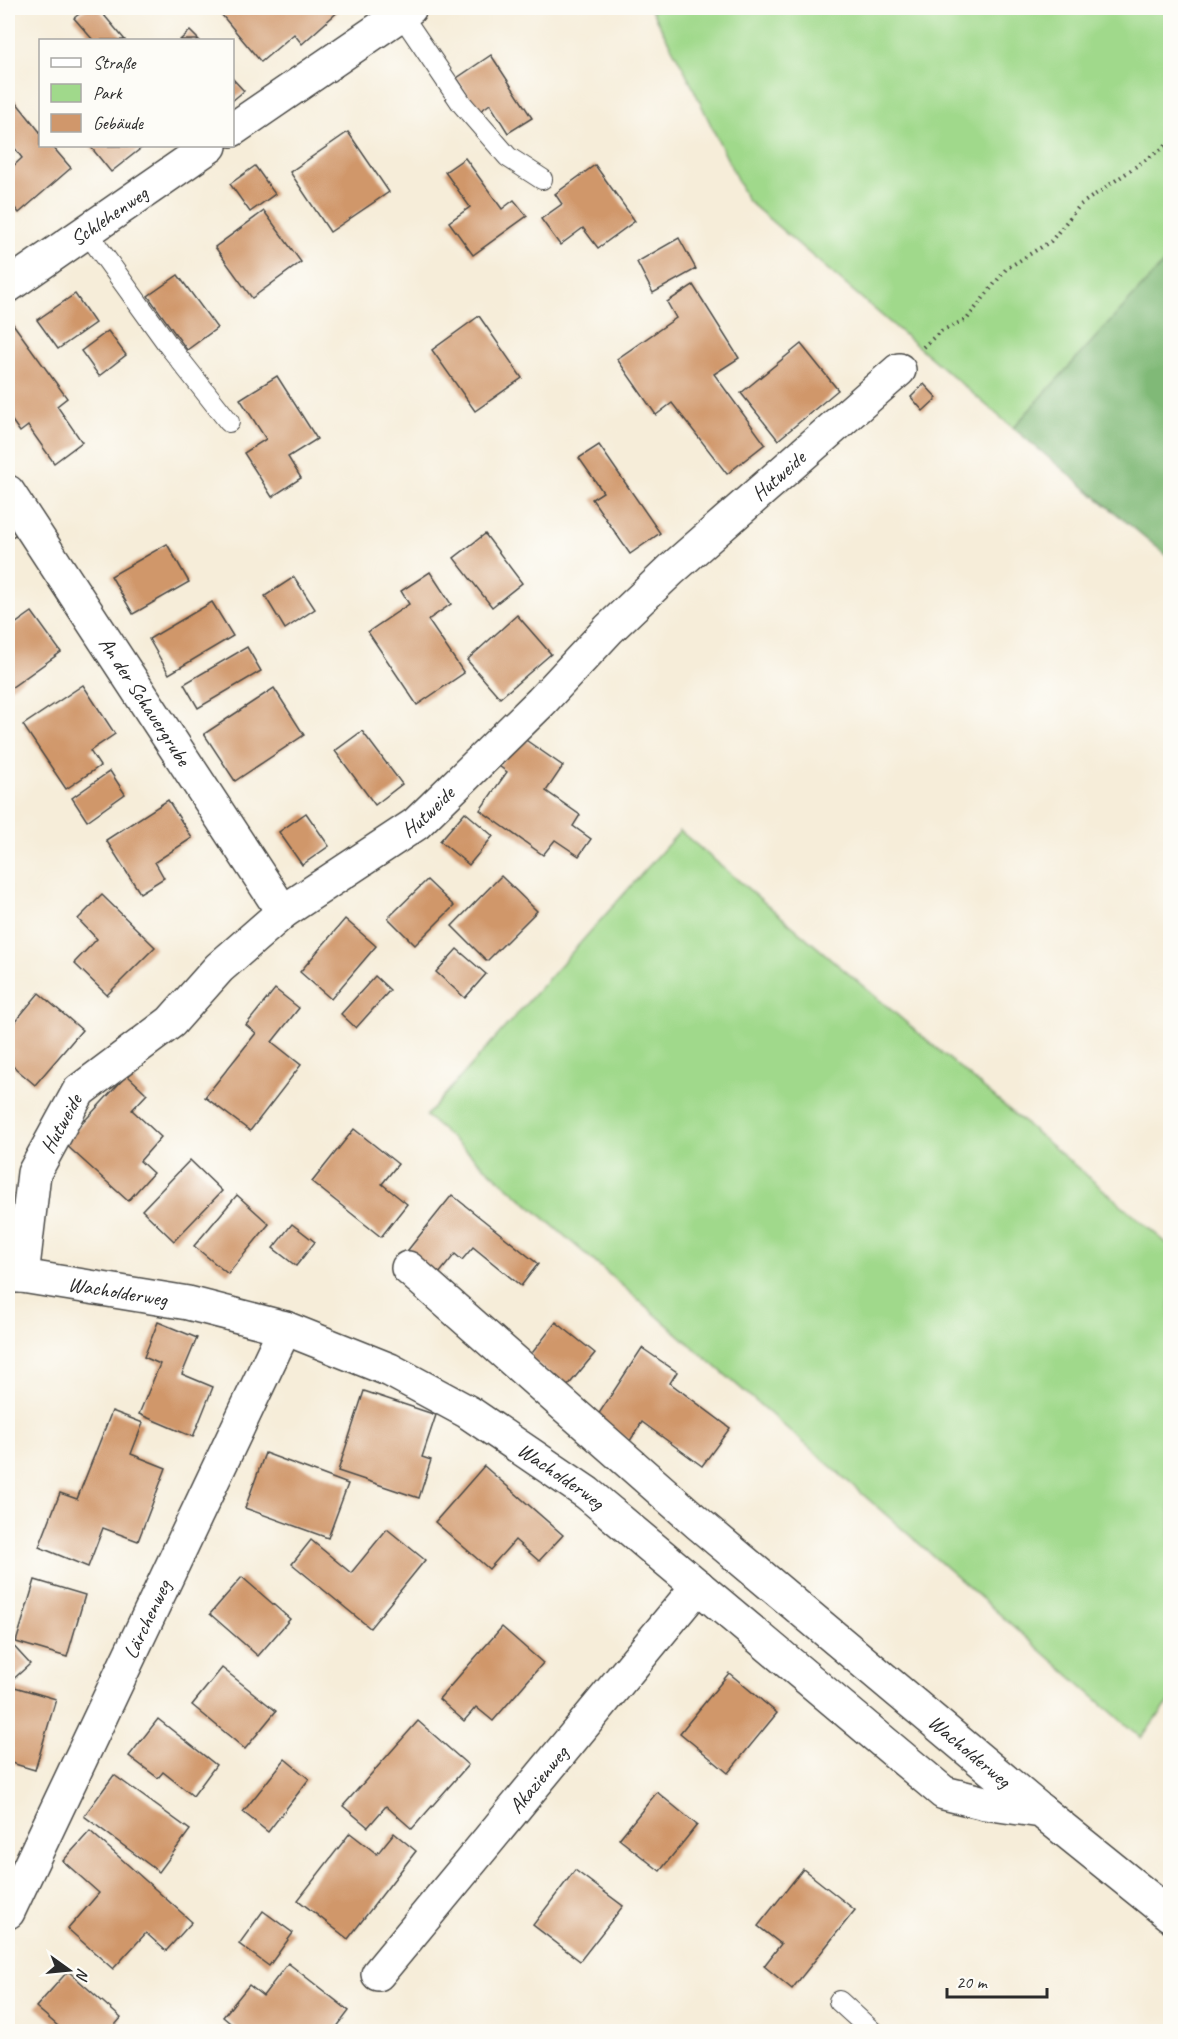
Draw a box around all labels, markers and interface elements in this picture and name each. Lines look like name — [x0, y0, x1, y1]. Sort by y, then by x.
legend — [39, 39, 234, 147]
text: Straße — [93, 52, 137, 74]
text: Park — [93, 82, 123, 104]
text: Gebäude — [93, 112, 144, 134]
street label: Schlehenweg — [65, 179, 154, 252]
street label: Hutweide — [746, 444, 812, 506]
street label: An der Schauergrube — [93, 632, 197, 772]
street label: Hutweide — [397, 779, 461, 843]
street label: Hutweide — [34, 1088, 89, 1158]
street label: Wacholderweg — [66, 1271, 171, 1313]
street label: Wacholderweg — [513, 1437, 611, 1516]
street label: Lärchenweg — [117, 1574, 177, 1663]
street label: Wacholderweg — [923, 1709, 1018, 1794]
street label: Akazienweg — [503, 1740, 575, 1818]
north arrow — [39, 1940, 99, 2000]
scale bar — [947, 1961, 1048, 1999]
text: N — [71, 1966, 93, 1984]
text: 20 m — [956, 1971, 989, 1993]

